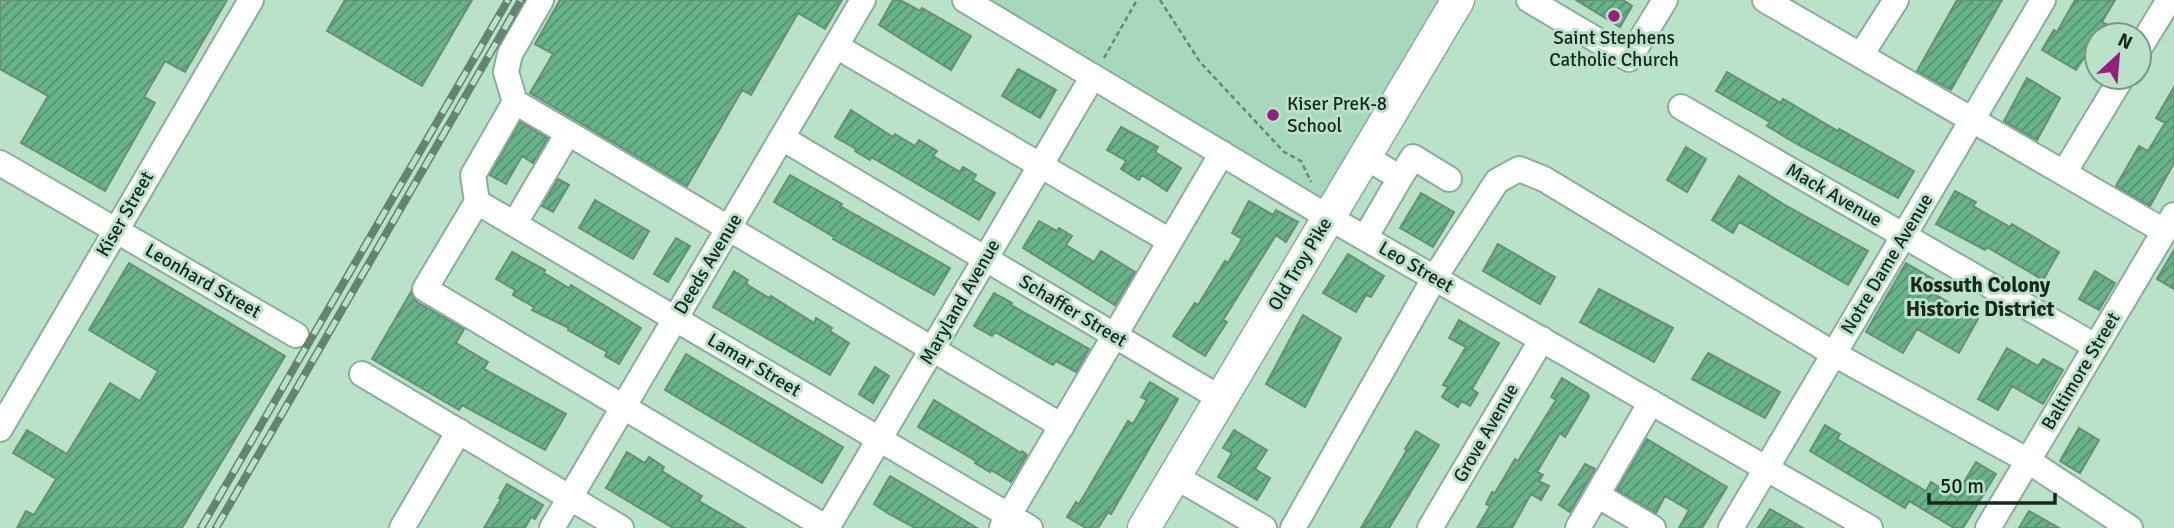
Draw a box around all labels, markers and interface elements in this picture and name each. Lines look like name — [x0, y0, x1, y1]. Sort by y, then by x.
marker: Saint Stephens Catholic Church — [1606, 8, 1622, 24]
north arrow — [2083, 21, 2153, 91]
place label: Saint Stephens Catholic Church — [1549, 26, 1679, 72]
text: N — [2114, 28, 2136, 55]
place label: Kiser PreK-8 School — [1287, 92, 1387, 138]
marker: Kiser PreK-8 School — [1265, 107, 1281, 123]
street label: Mack Avenue — [1782, 158, 1886, 232]
street label: Kiser Street — [91, 167, 159, 261]
street label: Notre Dame Avenue — [1836, 189, 1938, 339]
street label: Deeds Avenue — [669, 209, 747, 319]
street label: Old Troy Pike — [1263, 213, 1337, 315]
street label: Maryland Avenue — [914, 235, 1006, 369]
street label: Leo Street — [1374, 236, 1458, 298]
street label: Leonhard Street — [141, 238, 265, 324]
street label: Schaffer Street — [1015, 269, 1132, 353]
district label: Kossuth Colony Historic District — [1906, 272, 2054, 322]
street label: Baltimore Street — [2036, 307, 2126, 434]
street label: Lamar Street — [703, 328, 805, 402]
street label: Grove Avenue — [1448, 379, 1524, 487]
scale bar — [1929, 462, 2055, 506]
text: 50 m — [1940, 473, 1984, 499]

